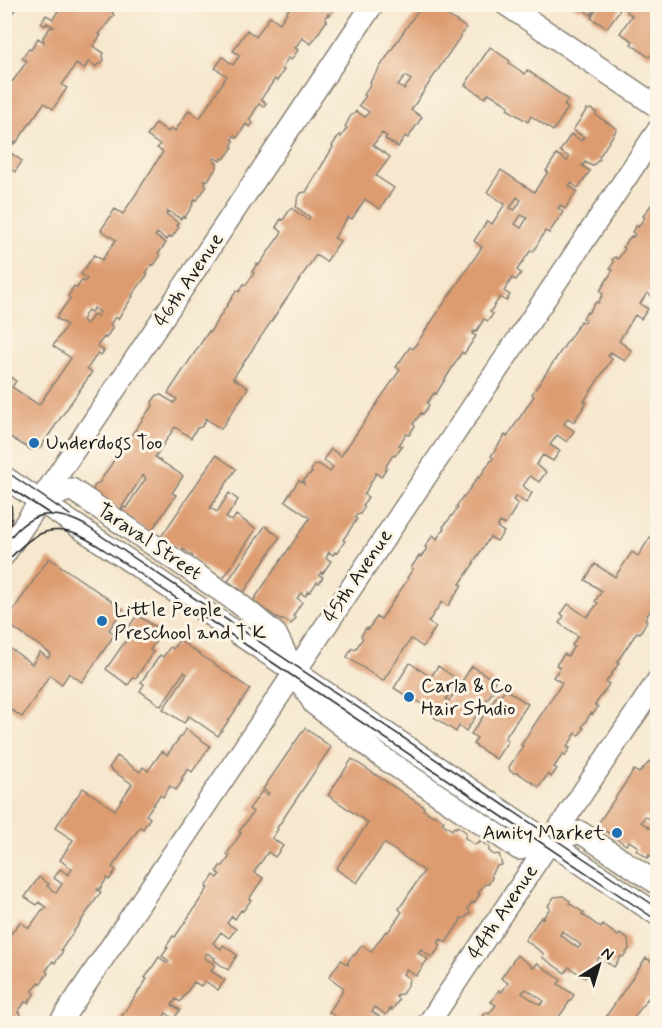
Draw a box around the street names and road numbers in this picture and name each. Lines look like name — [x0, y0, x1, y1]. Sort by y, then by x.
street label: 46th Avenue — [148, 228, 230, 332]
street label: Taraval Street — [91, 497, 207, 587]
street label: 45th Avenue — [317, 524, 399, 628]
street label: 44th Avenue — [461, 859, 545, 965]

